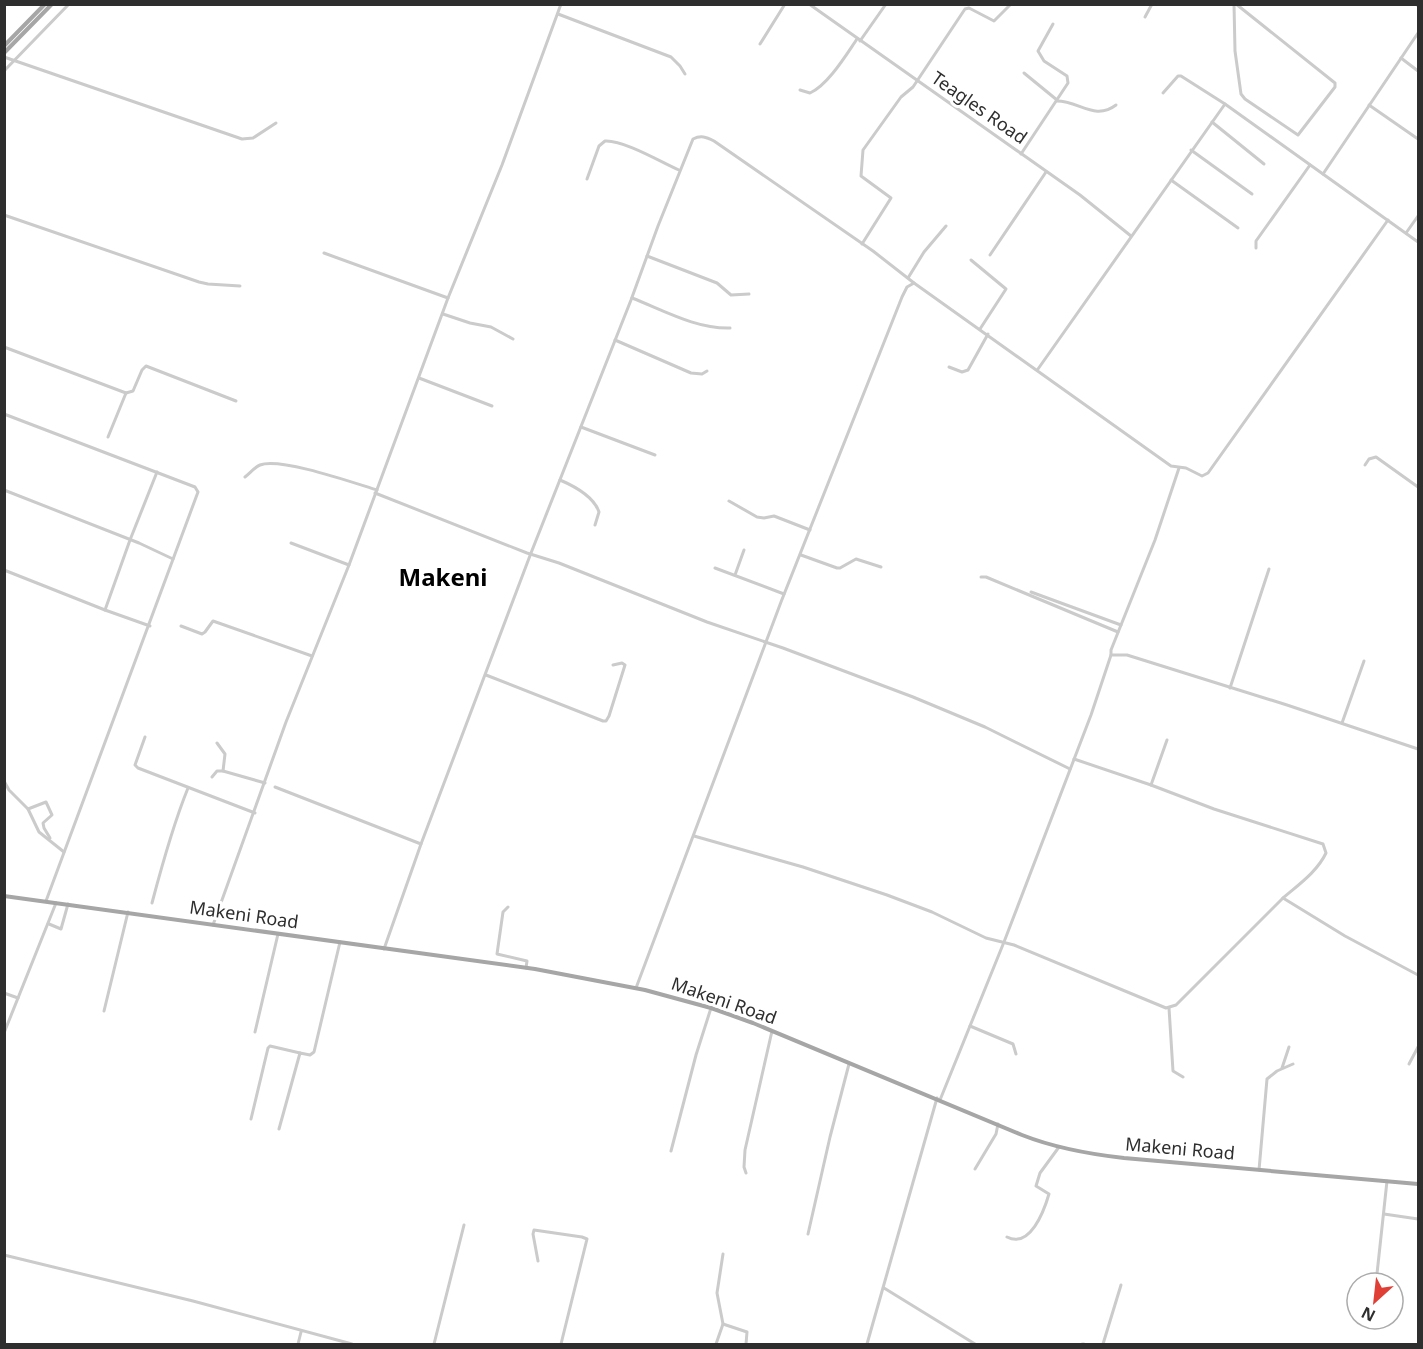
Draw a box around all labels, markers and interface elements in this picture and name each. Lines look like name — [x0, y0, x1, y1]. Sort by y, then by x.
street label: Teagles Road — [927, 65, 1032, 149]
district label: Makeni — [399, 560, 488, 593]
street label: Makeni Road — [188, 894, 300, 934]
street label: Makeni Road — [668, 971, 780, 1029]
street label: Makeni Road — [1124, 1131, 1236, 1165]
north arrow — [1345, 1271, 1405, 1331]
text: N — [1357, 1302, 1379, 1327]

